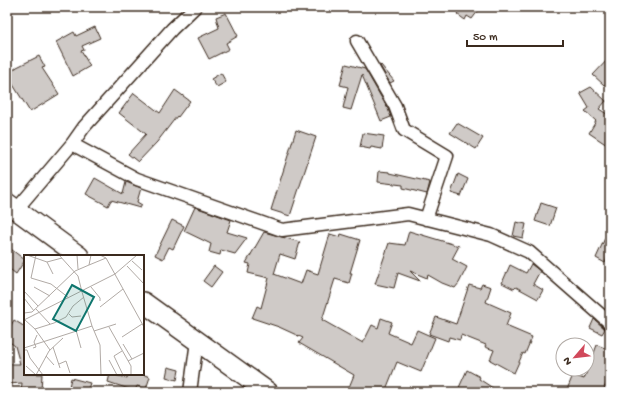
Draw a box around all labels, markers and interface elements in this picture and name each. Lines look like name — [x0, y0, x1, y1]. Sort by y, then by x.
scale bar — [467, 22, 563, 48]
text: 50 m — [473, 31, 498, 45]
inset map — [24, 255, 144, 375]
north arrow — [555, 337, 595, 377]
text: N — [561, 355, 575, 367]

